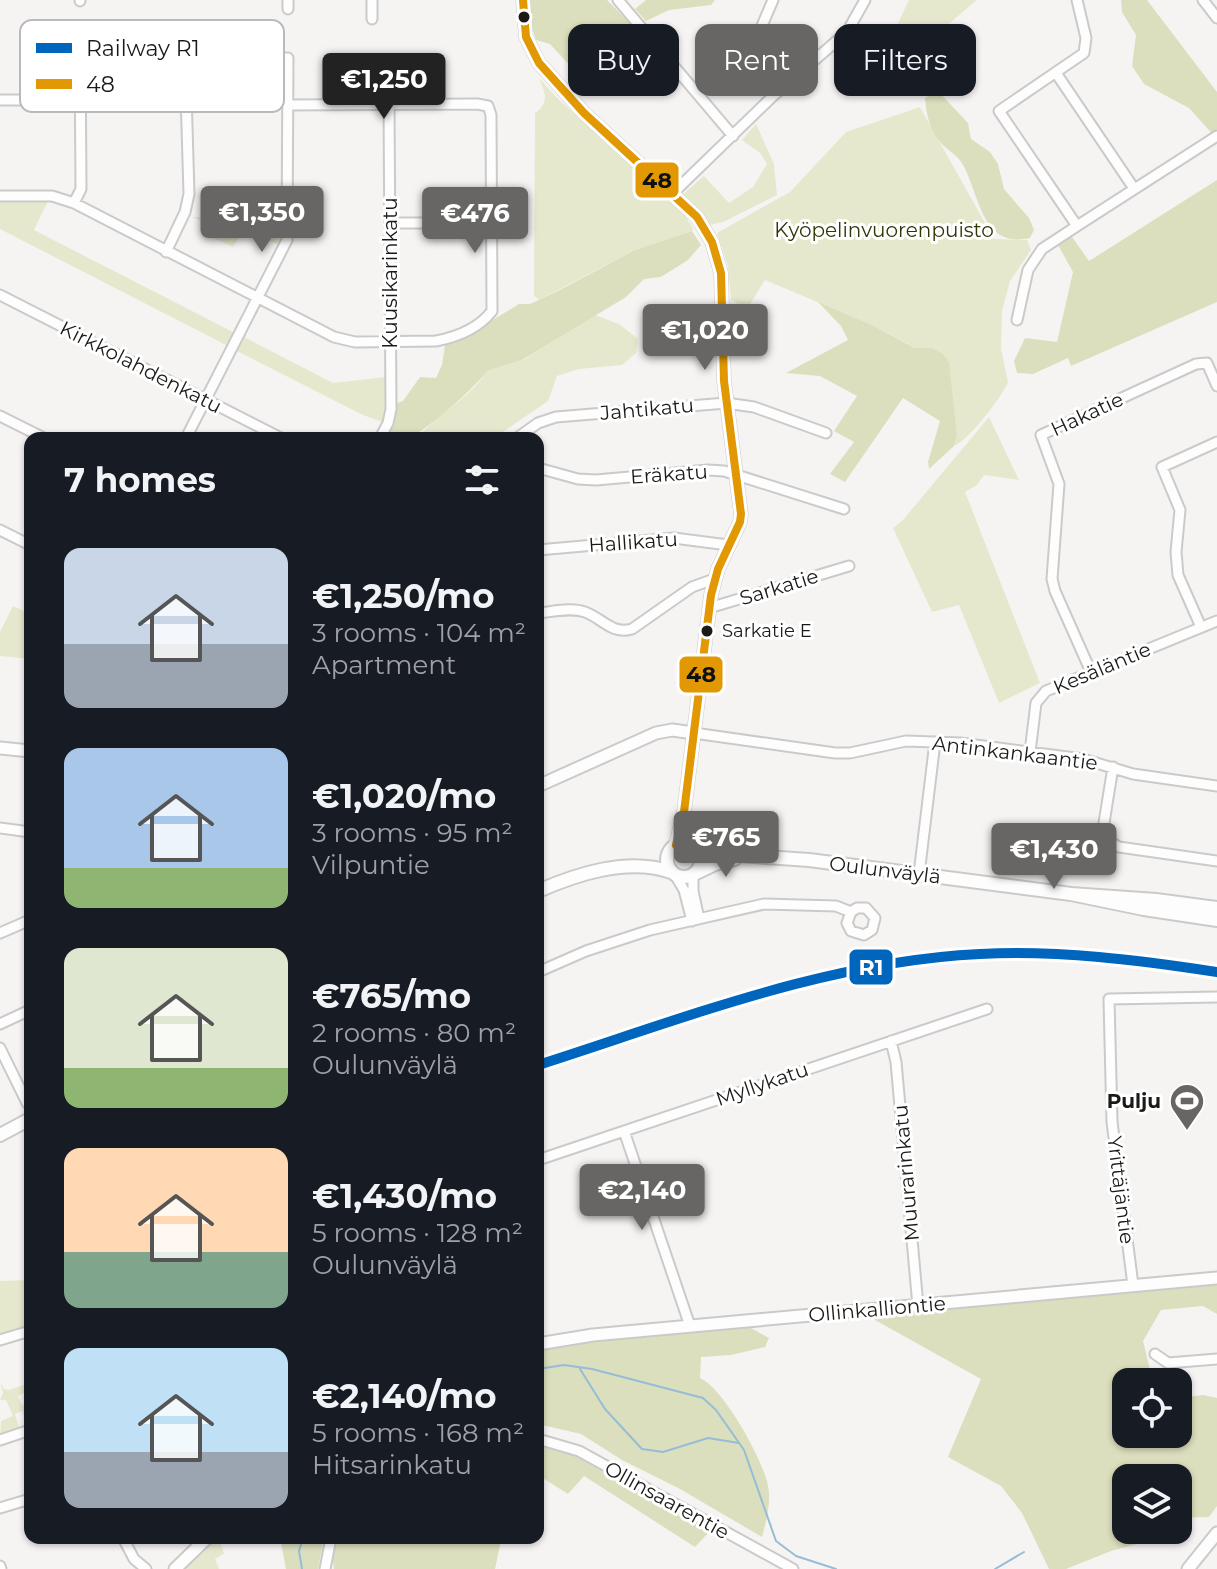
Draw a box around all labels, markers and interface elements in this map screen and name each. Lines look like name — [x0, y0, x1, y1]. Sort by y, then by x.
unlabelled marker — [516, 9, 532, 25]
legend — [20, 20, 284, 112]
chip: Buy — [568, 24, 679, 96]
chip: Rent — [695, 24, 818, 96]
chip: Filters — [834, 24, 976, 96]
text: Railway R1 — [86, 35, 200, 62]
pin: €1,250 — [319, 53, 449, 121]
text: €1,250 — [340, 63, 428, 95]
text: 48 — [86, 71, 115, 98]
line badge: 48 — [634, 161, 680, 199]
text: 48 — [642, 167, 672, 194]
pin: €1,350 — [197, 186, 327, 254]
pin: €476 — [428, 187, 522, 255]
text: €1,350 — [219, 196, 305, 228]
street label: Kuusikarinkatu — [378, 197, 402, 349]
text: €476 — [440, 197, 510, 229]
park label: Kyöpelinvuorenpuisto — [774, 218, 994, 242]
pin: €1,020 — [640, 304, 770, 372]
text: €1,020 — [661, 314, 749, 346]
street label: Kirkkolahdenkatu — [56, 316, 226, 418]
street label: Hakatie — [1047, 387, 1127, 441]
street label: Jahtikatu — [598, 393, 695, 425]
icon: filters — [460, 458, 504, 502]
text: 7 homes — [64, 459, 216, 501]
street label: Eräkatu — [629, 459, 709, 489]
street label: Hallikatu — [588, 527, 678, 557]
street label: Sarkatie — [737, 564, 821, 610]
text: €1,250/mo — [312, 575, 494, 617]
icon: home — [128, 580, 224, 676]
text: 3 rooms · 104 m² — [312, 617, 526, 649]
place label: Sarkatie E — [722, 620, 812, 642]
marker: Sarkatie E — [699, 623, 715, 639]
street label: Kesäläntie — [1050, 637, 1154, 699]
text: Apartment — [312, 649, 456, 681]
line badge: 48 — [678, 655, 724, 694]
text: 48 — [686, 661, 716, 688]
street label: Antinkankaantie — [931, 731, 1099, 775]
text: €1,020/mo — [312, 775, 496, 817]
icon: home — [128, 780, 224, 876]
pin: €765 — [679, 811, 773, 879]
text: 3 rooms · 95 m² — [312, 817, 513, 849]
text: €765 — [692, 821, 760, 853]
pin: €1,430 — [989, 823, 1119, 891]
text: €1,430 — [1009, 833, 1099, 865]
text: Vilpuntie — [312, 849, 430, 881]
street label: Oulunväylä — [828, 851, 942, 889]
line badge: R1 — [848, 948, 894, 986]
text: R1 — [859, 954, 883, 981]
text: €765/mo — [312, 975, 471, 1017]
icon: home — [128, 980, 224, 1076]
text: 2 rooms · 80 m² — [312, 1017, 516, 1049]
text: Oulunväylä — [312, 1049, 458, 1081]
street label: Myllykatu — [712, 1057, 812, 1111]
sports icon: Pulju — [1168, 1082, 1206, 1132]
place label: Pulju — [1107, 1089, 1161, 1113]
street label: Muurarinkatu — [888, 1104, 924, 1242]
street label: Yrittäjäntie — [1102, 1135, 1140, 1245]
pin: €2,140 — [577, 1164, 707, 1232]
text: €2,140 — [598, 1174, 686, 1206]
text: €1,430/mo — [312, 1175, 497, 1217]
icon: home — [128, 1180, 224, 1276]
text: 5 rooms · 128 m² — [312, 1217, 523, 1249]
text: Oulunväylä — [312, 1249, 458, 1281]
street label: Ollinkalliontie — [807, 1291, 947, 1327]
map controls — [1112, 1368, 1192, 1544]
button: locate — [1112, 1368, 1192, 1448]
text: €2,140/mo — [312, 1375, 497, 1417]
icon: home — [128, 1380, 224, 1476]
text: 5 rooms · 168 m² — [312, 1417, 524, 1449]
text: Hitsarinkatu — [312, 1449, 472, 1481]
street label: Ollinsaarentie — [601, 1456, 733, 1544]
button: layers — [1112, 1464, 1192, 1544]

